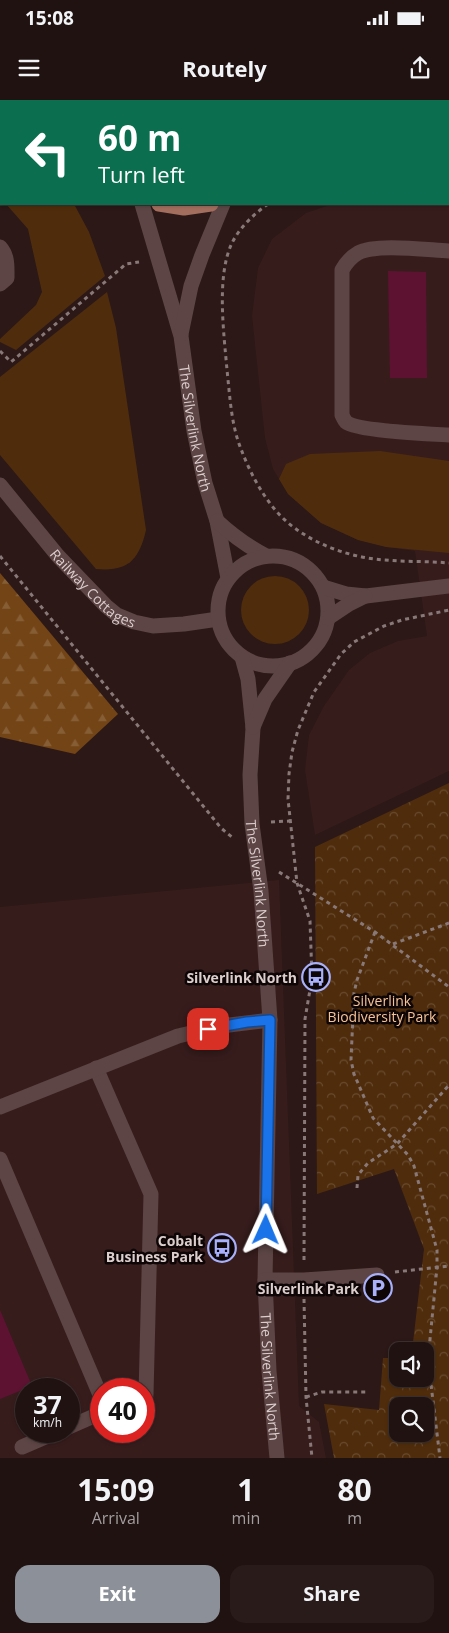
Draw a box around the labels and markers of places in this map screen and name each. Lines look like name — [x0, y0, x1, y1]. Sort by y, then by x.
bus stop icon: Silverlink North — [301, 962, 331, 992]
place label: Silverlink North — [186, 968, 297, 987]
pin — [187, 1008, 229, 1050]
place label: Cobalt Business Park — [106, 1231, 203, 1266]
bus stop icon: Cobalt Business Park — [207, 1233, 237, 1263]
parking icon: Silverlink Park — [363, 1273, 393, 1303]
place label: Silverlink Park — [258, 1279, 359, 1298]

